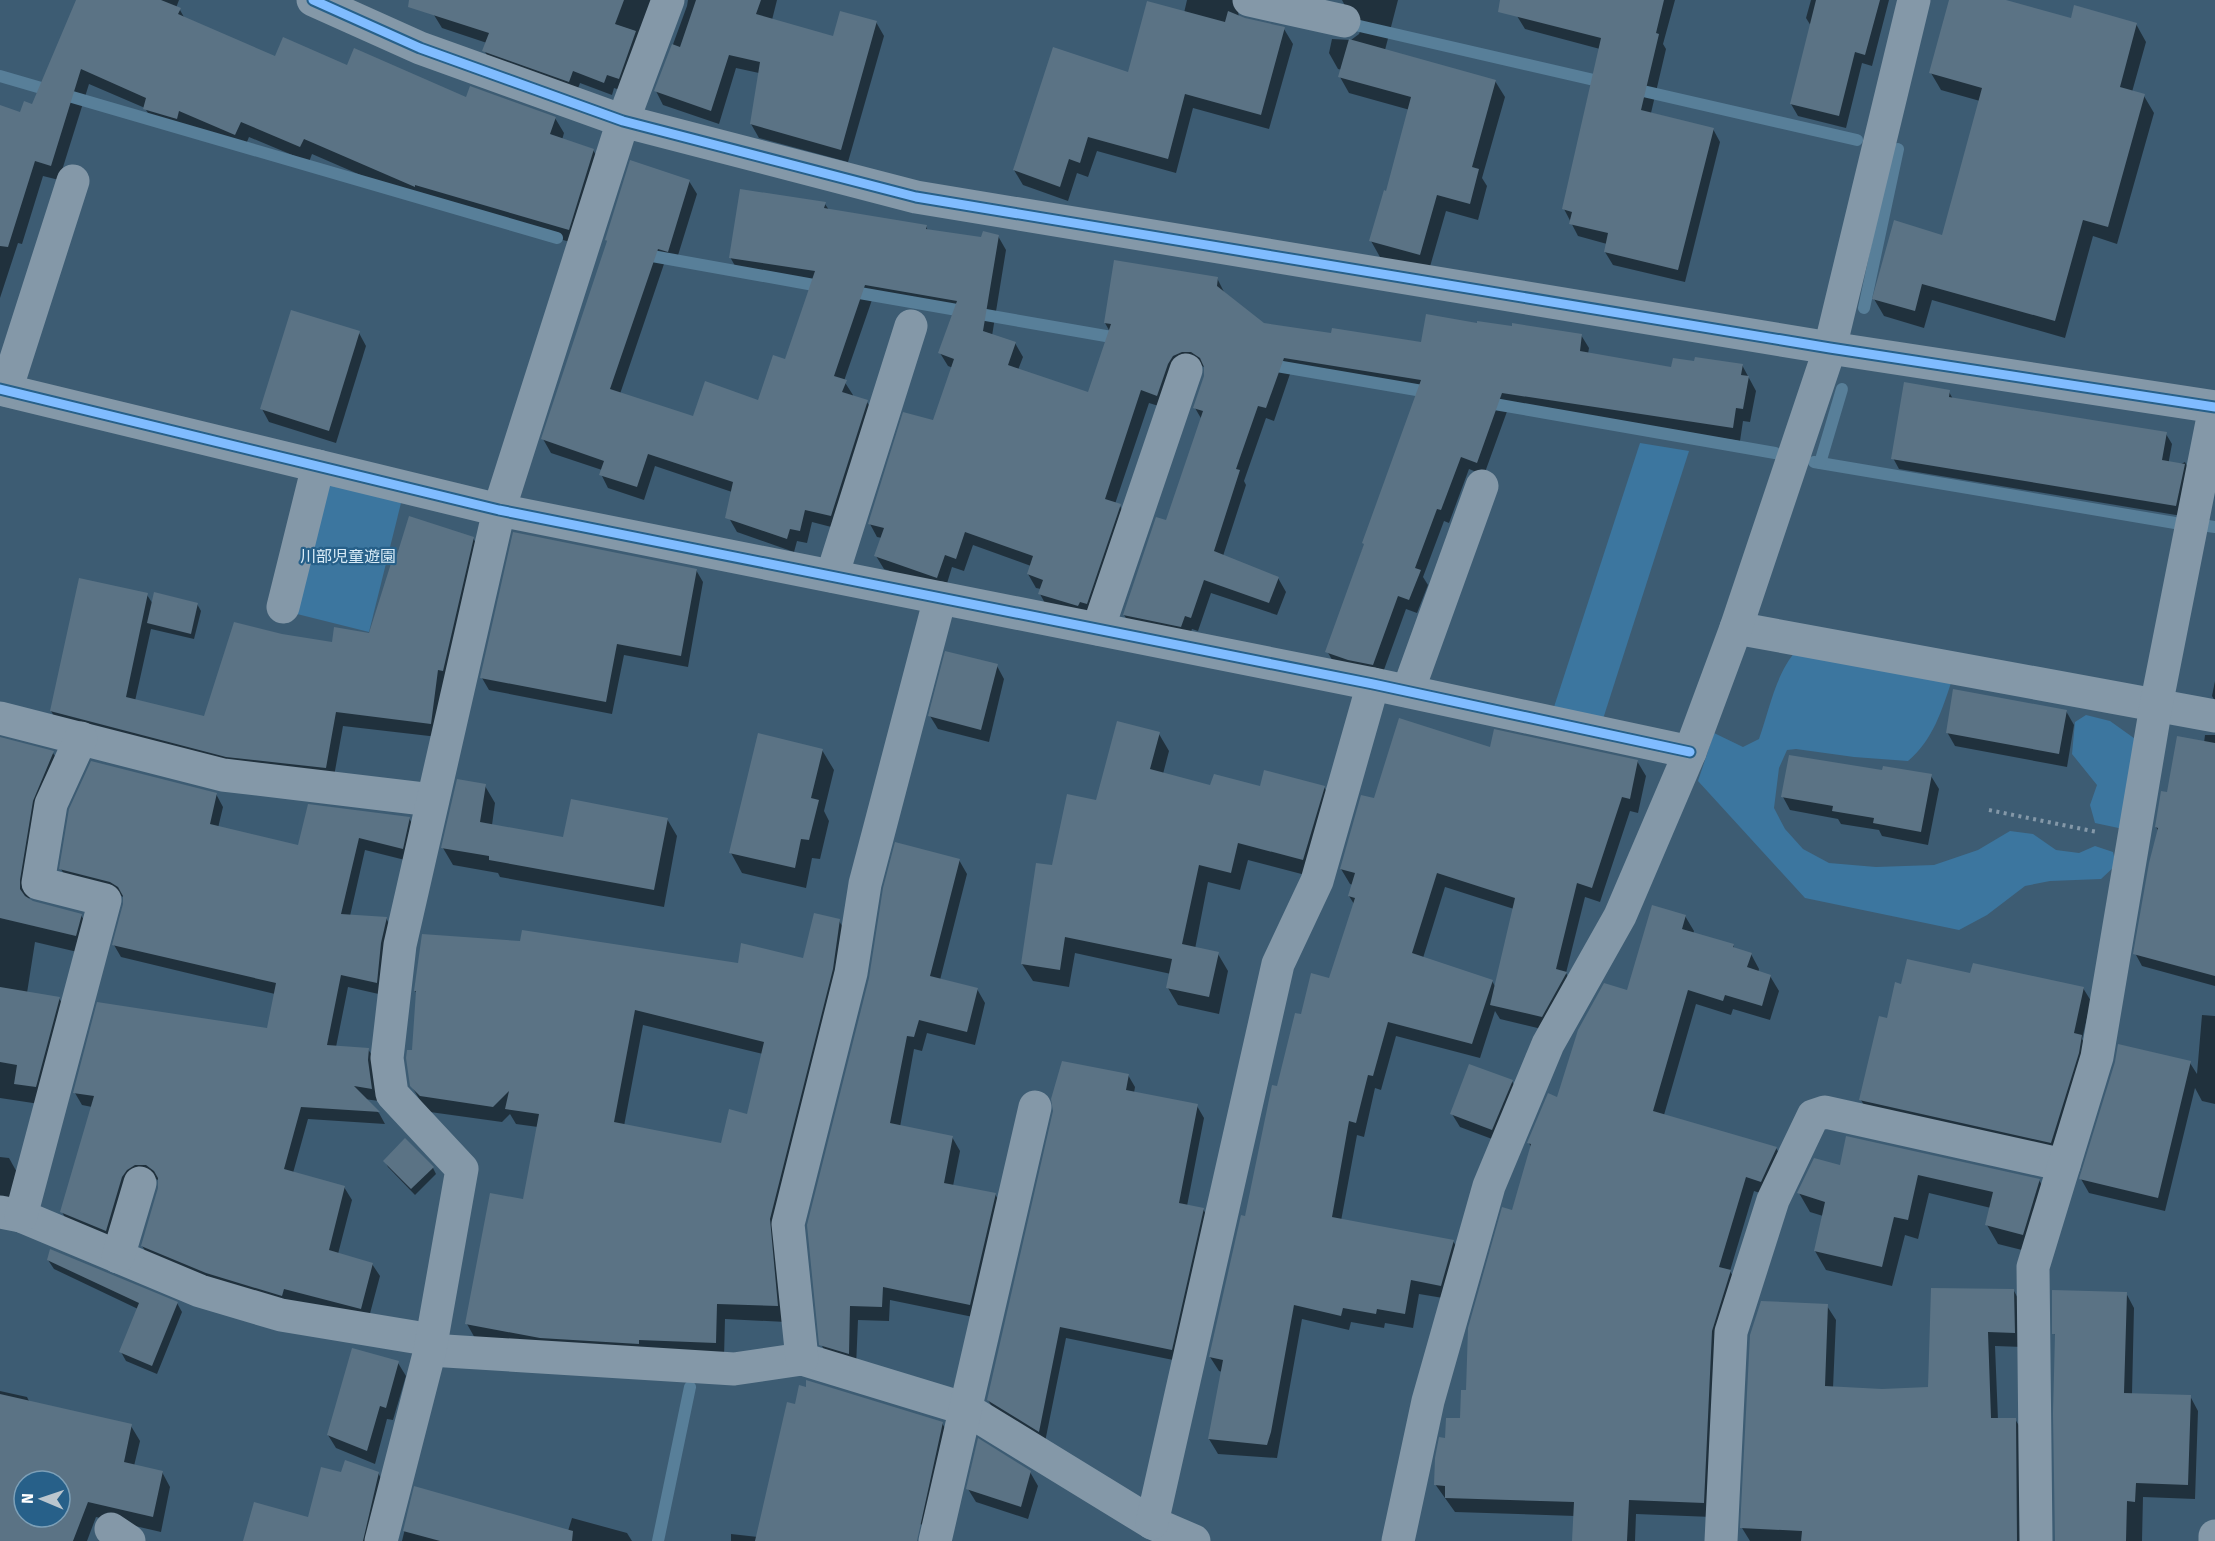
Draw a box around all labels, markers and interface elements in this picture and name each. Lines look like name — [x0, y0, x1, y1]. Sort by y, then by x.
park label: 川部児童遊園 — [300, 547, 396, 566]
north arrow — [12, 1469, 72, 1529]
text: N — [18, 1493, 37, 1504]

